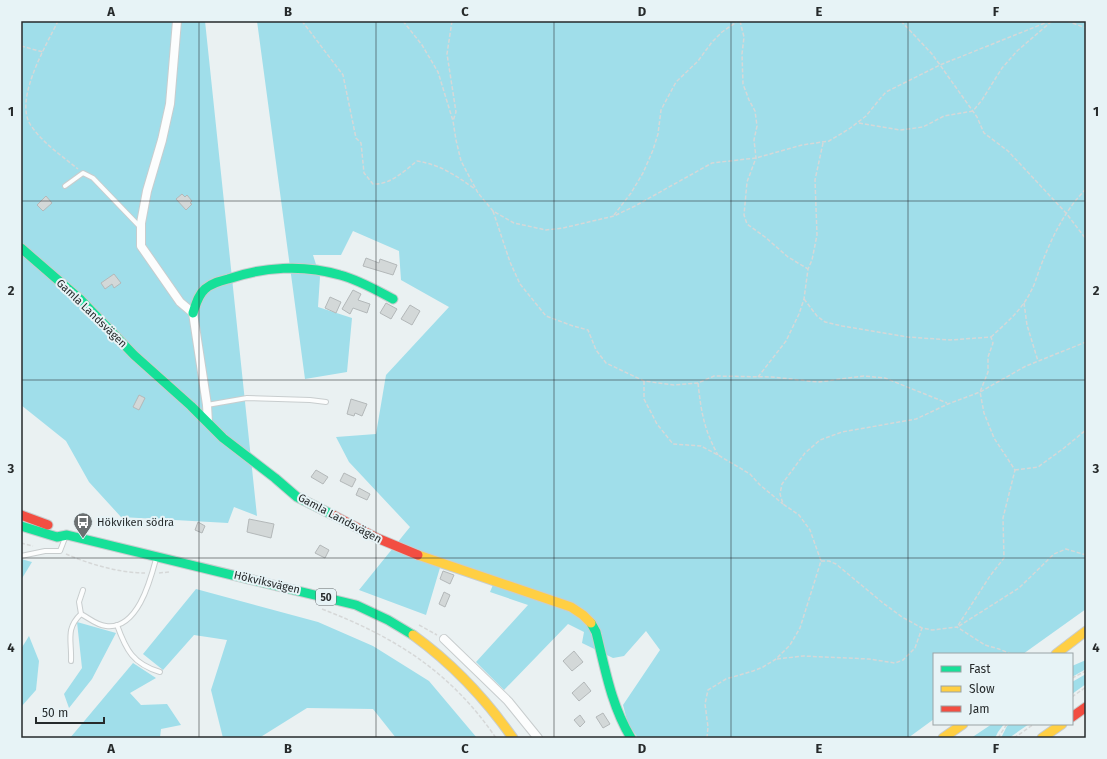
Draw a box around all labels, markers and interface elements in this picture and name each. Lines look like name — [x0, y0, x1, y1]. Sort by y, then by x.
text: A — [106, 4, 115, 19]
text: B — [284, 4, 292, 19]
text: C — [461, 4, 469, 19]
text: D — [638, 4, 647, 19]
text: E — [816, 4, 823, 19]
text: F — [993, 4, 1000, 19]
text: 1 — [8, 104, 14, 119]
text: 1 — [1093, 104, 1099, 119]
street label: Gamla Landsvägen — [54, 276, 130, 350]
text: 2 — [8, 283, 15, 298]
text: 2 — [1093, 283, 1100, 298]
text: 3 — [7, 461, 15, 476]
text: 3 — [1092, 461, 1100, 476]
street label: Gamla Landsvägen — [296, 491, 384, 546]
bus stop icon: Hökviken södra — [72, 511, 94, 539]
place label: Hökviken södra — [97, 516, 174, 529]
street label: Hökviksvägen — [232, 569, 301, 596]
road number: 50 — [316, 589, 336, 605]
text: 4 — [7, 640, 15, 655]
text: 4 — [1092, 640, 1100, 655]
legend — [933, 653, 1073, 725]
text: Fast — [969, 662, 991, 676]
text: Slow — [969, 682, 995, 696]
scale bar — [36, 699, 104, 725]
text: Jam — [969, 702, 989, 716]
text: 50 m — [42, 706, 68, 720]
text: A — [106, 741, 115, 756]
text: B — [284, 741, 292, 756]
text: C — [461, 741, 469, 756]
text: D — [638, 741, 647, 756]
text: E — [816, 741, 823, 756]
text: F — [993, 741, 1000, 756]

